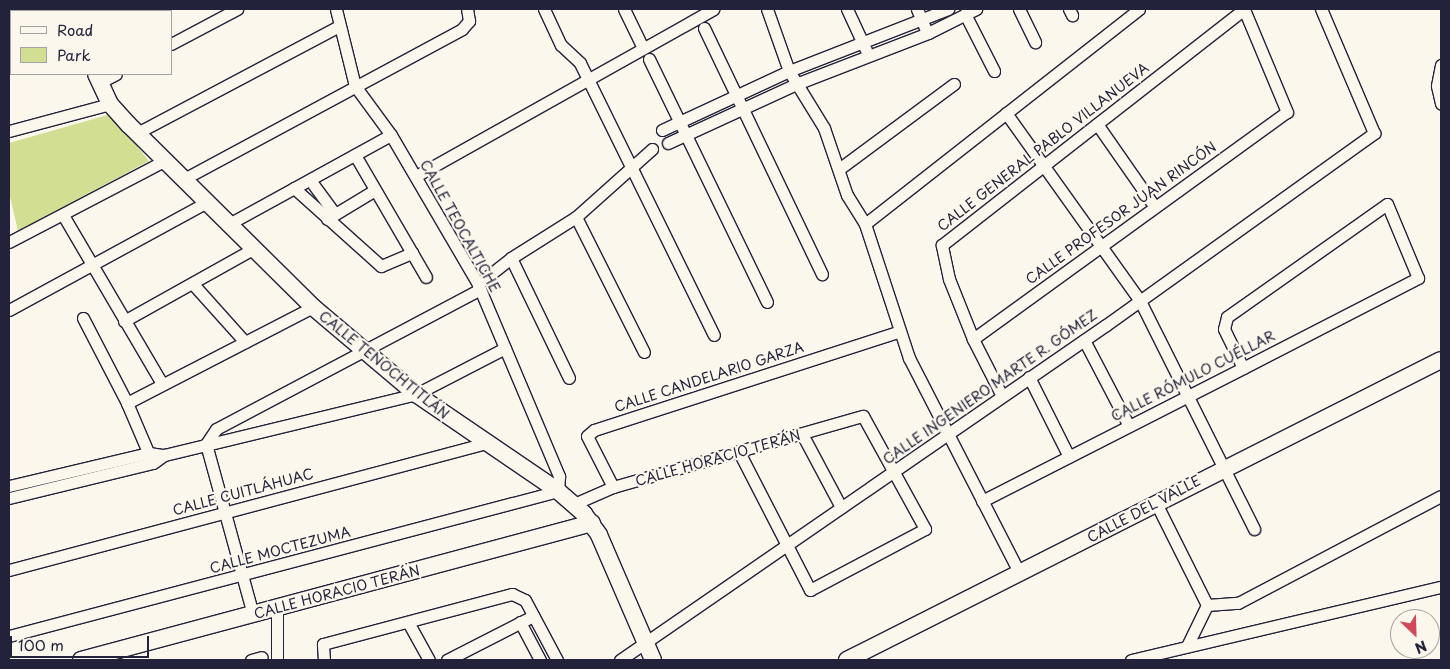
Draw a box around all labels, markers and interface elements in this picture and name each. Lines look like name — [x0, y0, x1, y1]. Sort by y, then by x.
legend — [10, 10, 172, 75]
text: Road — [57, 18, 93, 41]
text: Park — [57, 43, 91, 66]
street label: CALLE GENERAL PABLO VILLANUEVA — [933, 58, 1153, 236]
street label: CALLE PROFESOR JUAN RINCÓN — [1022, 138, 1220, 288]
street label: CALLE TEOCALTICHE — [416, 156, 504, 296]
street label: CALLE INGENIERO MARTE R. GÓMEZ — [877, 304, 1103, 470]
street label: CALLE TENOCHTITLÁN — [314, 306, 454, 424]
street label: CALLE RÓMULO CUÉLLAR — [1107, 327, 1279, 425]
street label: CALLE CANDELARIO GARZA — [610, 338, 808, 416]
street label: CALLE HORACIO TERÁN — [632, 426, 804, 490]
street label: CALLE CUITLÁHUAC — [170, 465, 316, 519]
street label: CALLE DEL VALLE — [1084, 472, 1204, 546]
street label: CALLE MOCTEZUMA — [207, 523, 353, 577]
street label: CALLE HORACIO TERÁN — [251, 561, 423, 623]
north arrow — [1390, 609, 1440, 659]
scale bar — [12, 626, 151, 658]
text: 100 m — [18, 633, 64, 656]
text: N — [1412, 635, 1430, 659]

